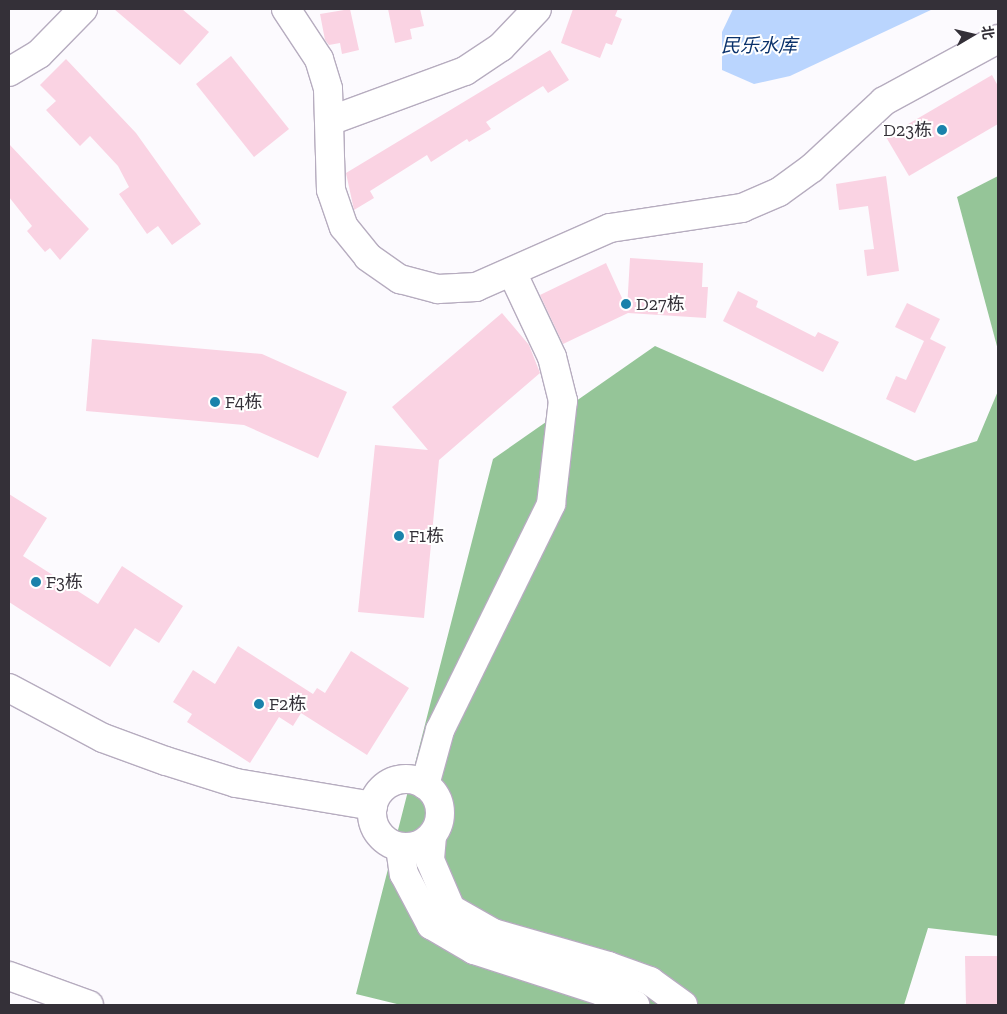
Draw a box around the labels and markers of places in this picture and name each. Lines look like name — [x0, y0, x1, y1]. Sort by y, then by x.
place label: D23栋 — [883, 119, 932, 141]
marker: D23栋 — [936, 124, 948, 136]
place label: D27栋 — [636, 293, 684, 315]
marker: D27栋 — [620, 298, 632, 310]
place label: F4栋 — [225, 391, 262, 413]
marker: F4栋 — [209, 396, 221, 408]
place label: F1栋 — [409, 525, 444, 547]
marker: F1栋 — [393, 530, 405, 542]
place label: F3栋 — [46, 571, 83, 593]
marker: F3栋 — [30, 576, 42, 588]
place label: F2栋 — [269, 693, 306, 715]
marker: F2栋 — [253, 698, 265, 710]

